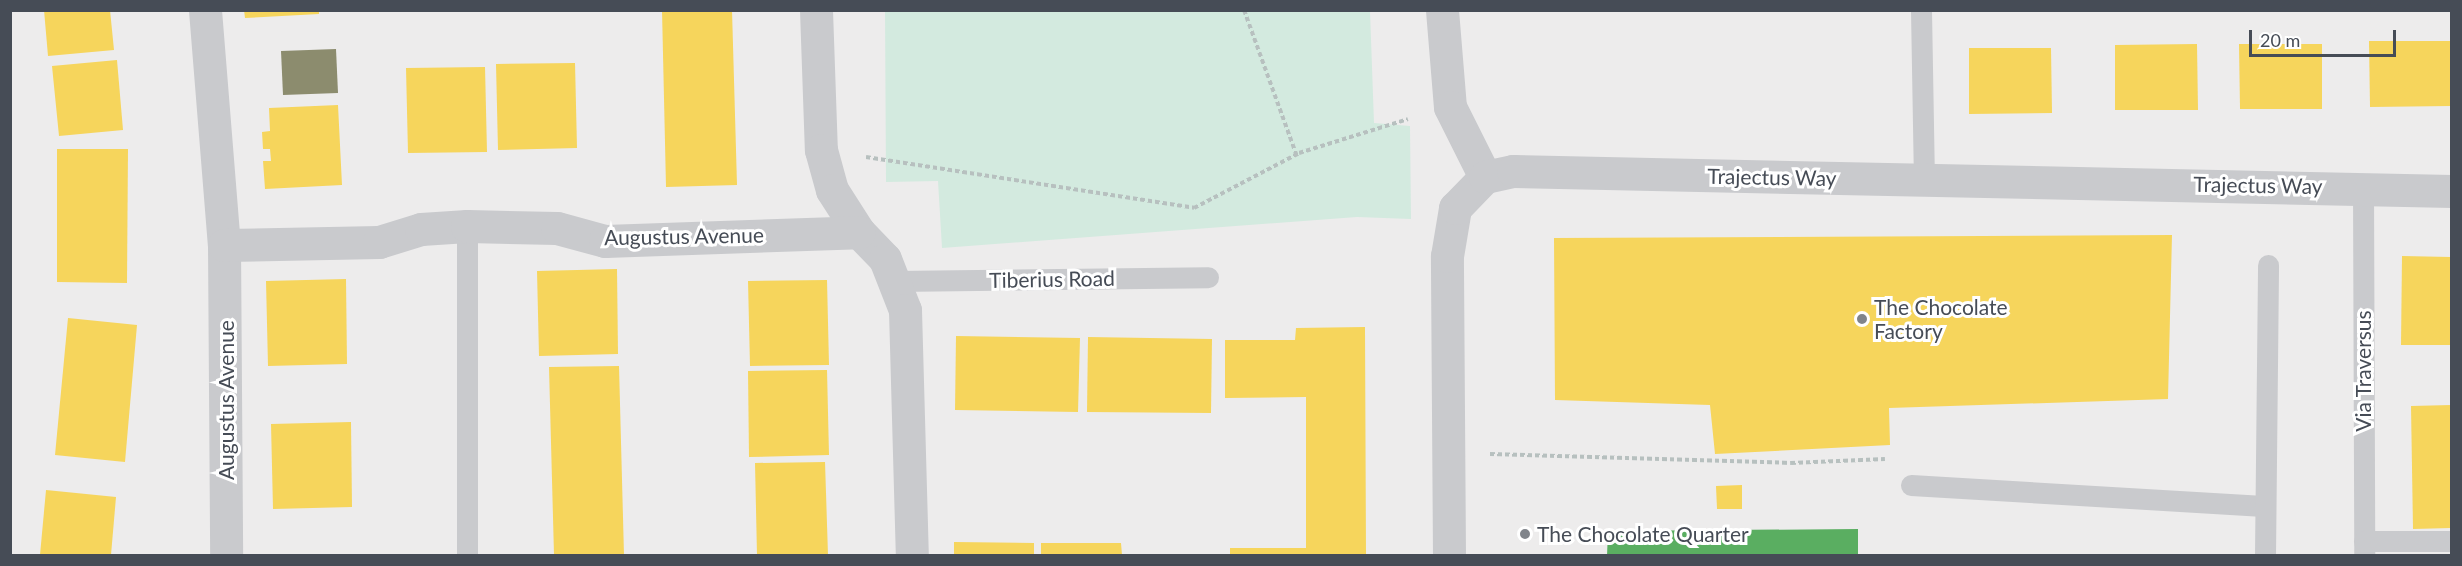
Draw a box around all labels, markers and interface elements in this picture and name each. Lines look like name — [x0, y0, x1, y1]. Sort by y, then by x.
scale bar — [2252, 18, 2399, 56]
text: 20 m — [2260, 29, 2300, 51]
street label: Trajectus Way — [1707, 163, 1837, 191]
street label: Trajectus Way — [2193, 171, 2323, 199]
street label: Augustus Avenue — [603, 222, 765, 250]
street label: Tiberius Road — [989, 265, 1115, 293]
place label: The Chocolate Factory — [1874, 294, 2008, 344]
street label: Via Traversus — [2350, 310, 2376, 432]
marker: The Chocolate Factory — [1855, 312, 1869, 326]
street label: Augustus Avenue — [213, 320, 239, 480]
place label: The Chocolate Quarter — [1537, 521, 1749, 547]
marker: The Chocolate Quarter — [1518, 527, 1532, 541]

